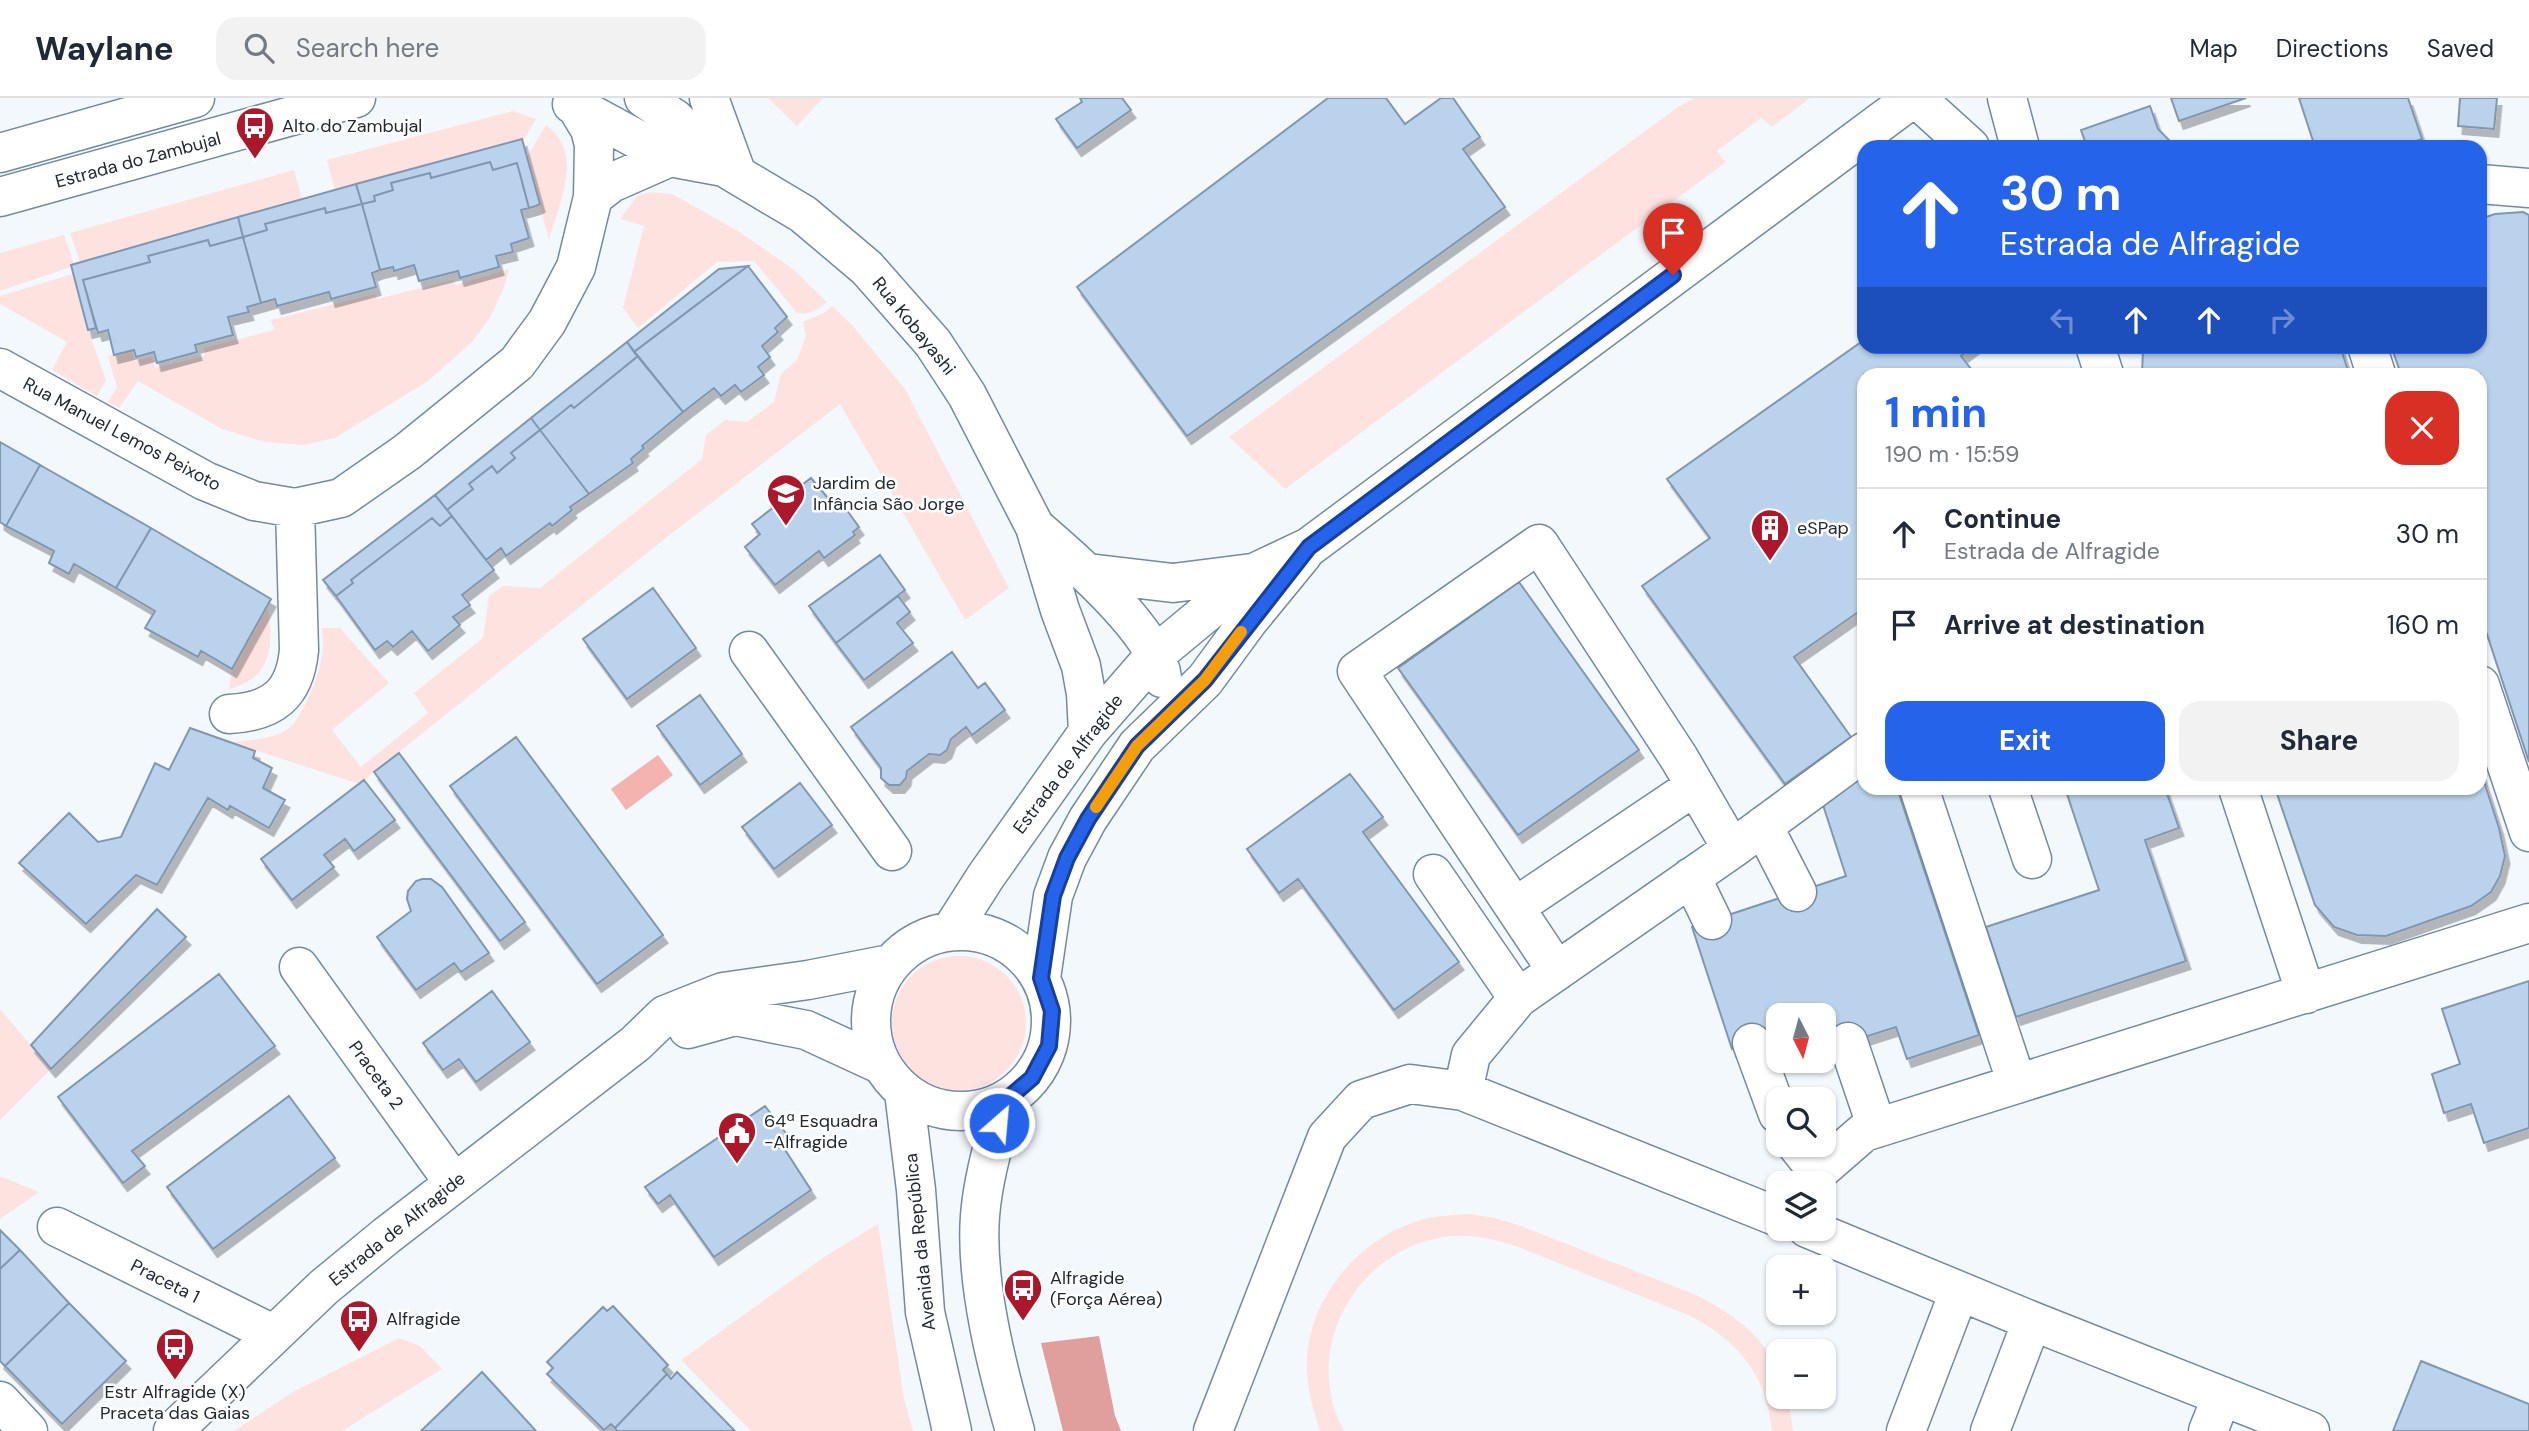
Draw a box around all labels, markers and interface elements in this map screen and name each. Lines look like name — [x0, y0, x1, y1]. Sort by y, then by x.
search box — [216, 17, 706, 80]
text: Waylane — [35, 27, 174, 70]
icon: search — [240, 29, 278, 67]
text: Search here — [296, 31, 439, 65]
text: Map — [2190, 33, 2238, 64]
text: Directions — [2276, 33, 2389, 64]
text: Saved — [2427, 33, 2494, 64]
bus stop icon: Alto do Zambujal — [234, 105, 276, 160]
place label: Alto do Zambujal — [282, 114, 422, 138]
street label: Estrada do Zambujal — [53, 126, 223, 194]
text: 30 m — [2000, 161, 2122, 225]
icon: ahead — [1885, 168, 1976, 259]
pin — [1643, 203, 1703, 275]
icon: arrive — [1654, 214, 1692, 252]
text: Estrada de Alfragide — [2000, 223, 2300, 265]
street label: Rua Kobayashi — [867, 272, 961, 380]
icon: left — [2044, 301, 2082, 339]
icon: ahead — [2117, 301, 2155, 339]
icon: ahead — [2190, 301, 2228, 339]
icon: right — [2263, 301, 2301, 339]
street label: Rua Manuel Lemos Peixoto — [19, 372, 225, 496]
text: 1 min — [1885, 385, 1987, 440]
button: close — [2385, 391, 2459, 465]
text: 190 m · 15:59 — [1885, 439, 2019, 469]
place label: Jardim de Infância São Jorge — [813, 471, 964, 516]
school or university icon: Jardim de Infância São Jorge — [765, 472, 807, 527]
text: Continue — [1944, 502, 2061, 536]
building icon: eSPap — [1749, 507, 1791, 562]
icon: ahead — [1885, 515, 1923, 553]
place label: eSPap — [1797, 516, 1849, 540]
text: 30 m — [2396, 517, 2459, 551]
text: Estrada de Alfragide — [1944, 536, 2160, 566]
icon: arrive — [1885, 606, 1923, 644]
text: Arrive at destination — [1944, 608, 2205, 642]
text: 160 m — [2387, 608, 2459, 642]
street label: Estrada de Alfragide — [1008, 689, 1128, 839]
button: Exit — [1885, 701, 2165, 781]
button: Share — [2179, 701, 2459, 781]
north arrow — [1766, 1003, 1836, 1073]
map controls — [1766, 1003, 1836, 1409]
street label: Praceta 2 — [343, 1036, 409, 1114]
position arrow — [962, 1086, 1036, 1160]
button: search — [1766, 1087, 1836, 1157]
place label: 64ª Esquadra -Alfragide — [764, 1109, 878, 1154]
public building icon: 64ª Esquadra -Alfragide — [716, 1110, 758, 1165]
street label: Avenida da República — [899, 1152, 941, 1332]
street label: Estrada de Alfragide — [324, 1167, 470, 1291]
button: layers — [1766, 1171, 1836, 1241]
street label: Praceta 1 — [126, 1253, 204, 1309]
button: + — [1766, 1255, 1836, 1325]
place label: Alfragide (Força Aérea) — [1050, 1266, 1163, 1311]
bus stop icon: Alfragide (Força Aérea) — [1002, 1267, 1044, 1322]
bus stop icon: Alfragide — [338, 1298, 380, 1353]
place label: Alfragide — [386, 1307, 460, 1331]
bus stop icon: Estr Alfragide (X) Praceta das Gaias — [154, 1326, 196, 1381]
button: − — [1766, 1339, 1836, 1409]
place label: Estr Alfragide (X) Praceta das Gaias — [100, 1380, 250, 1425]

